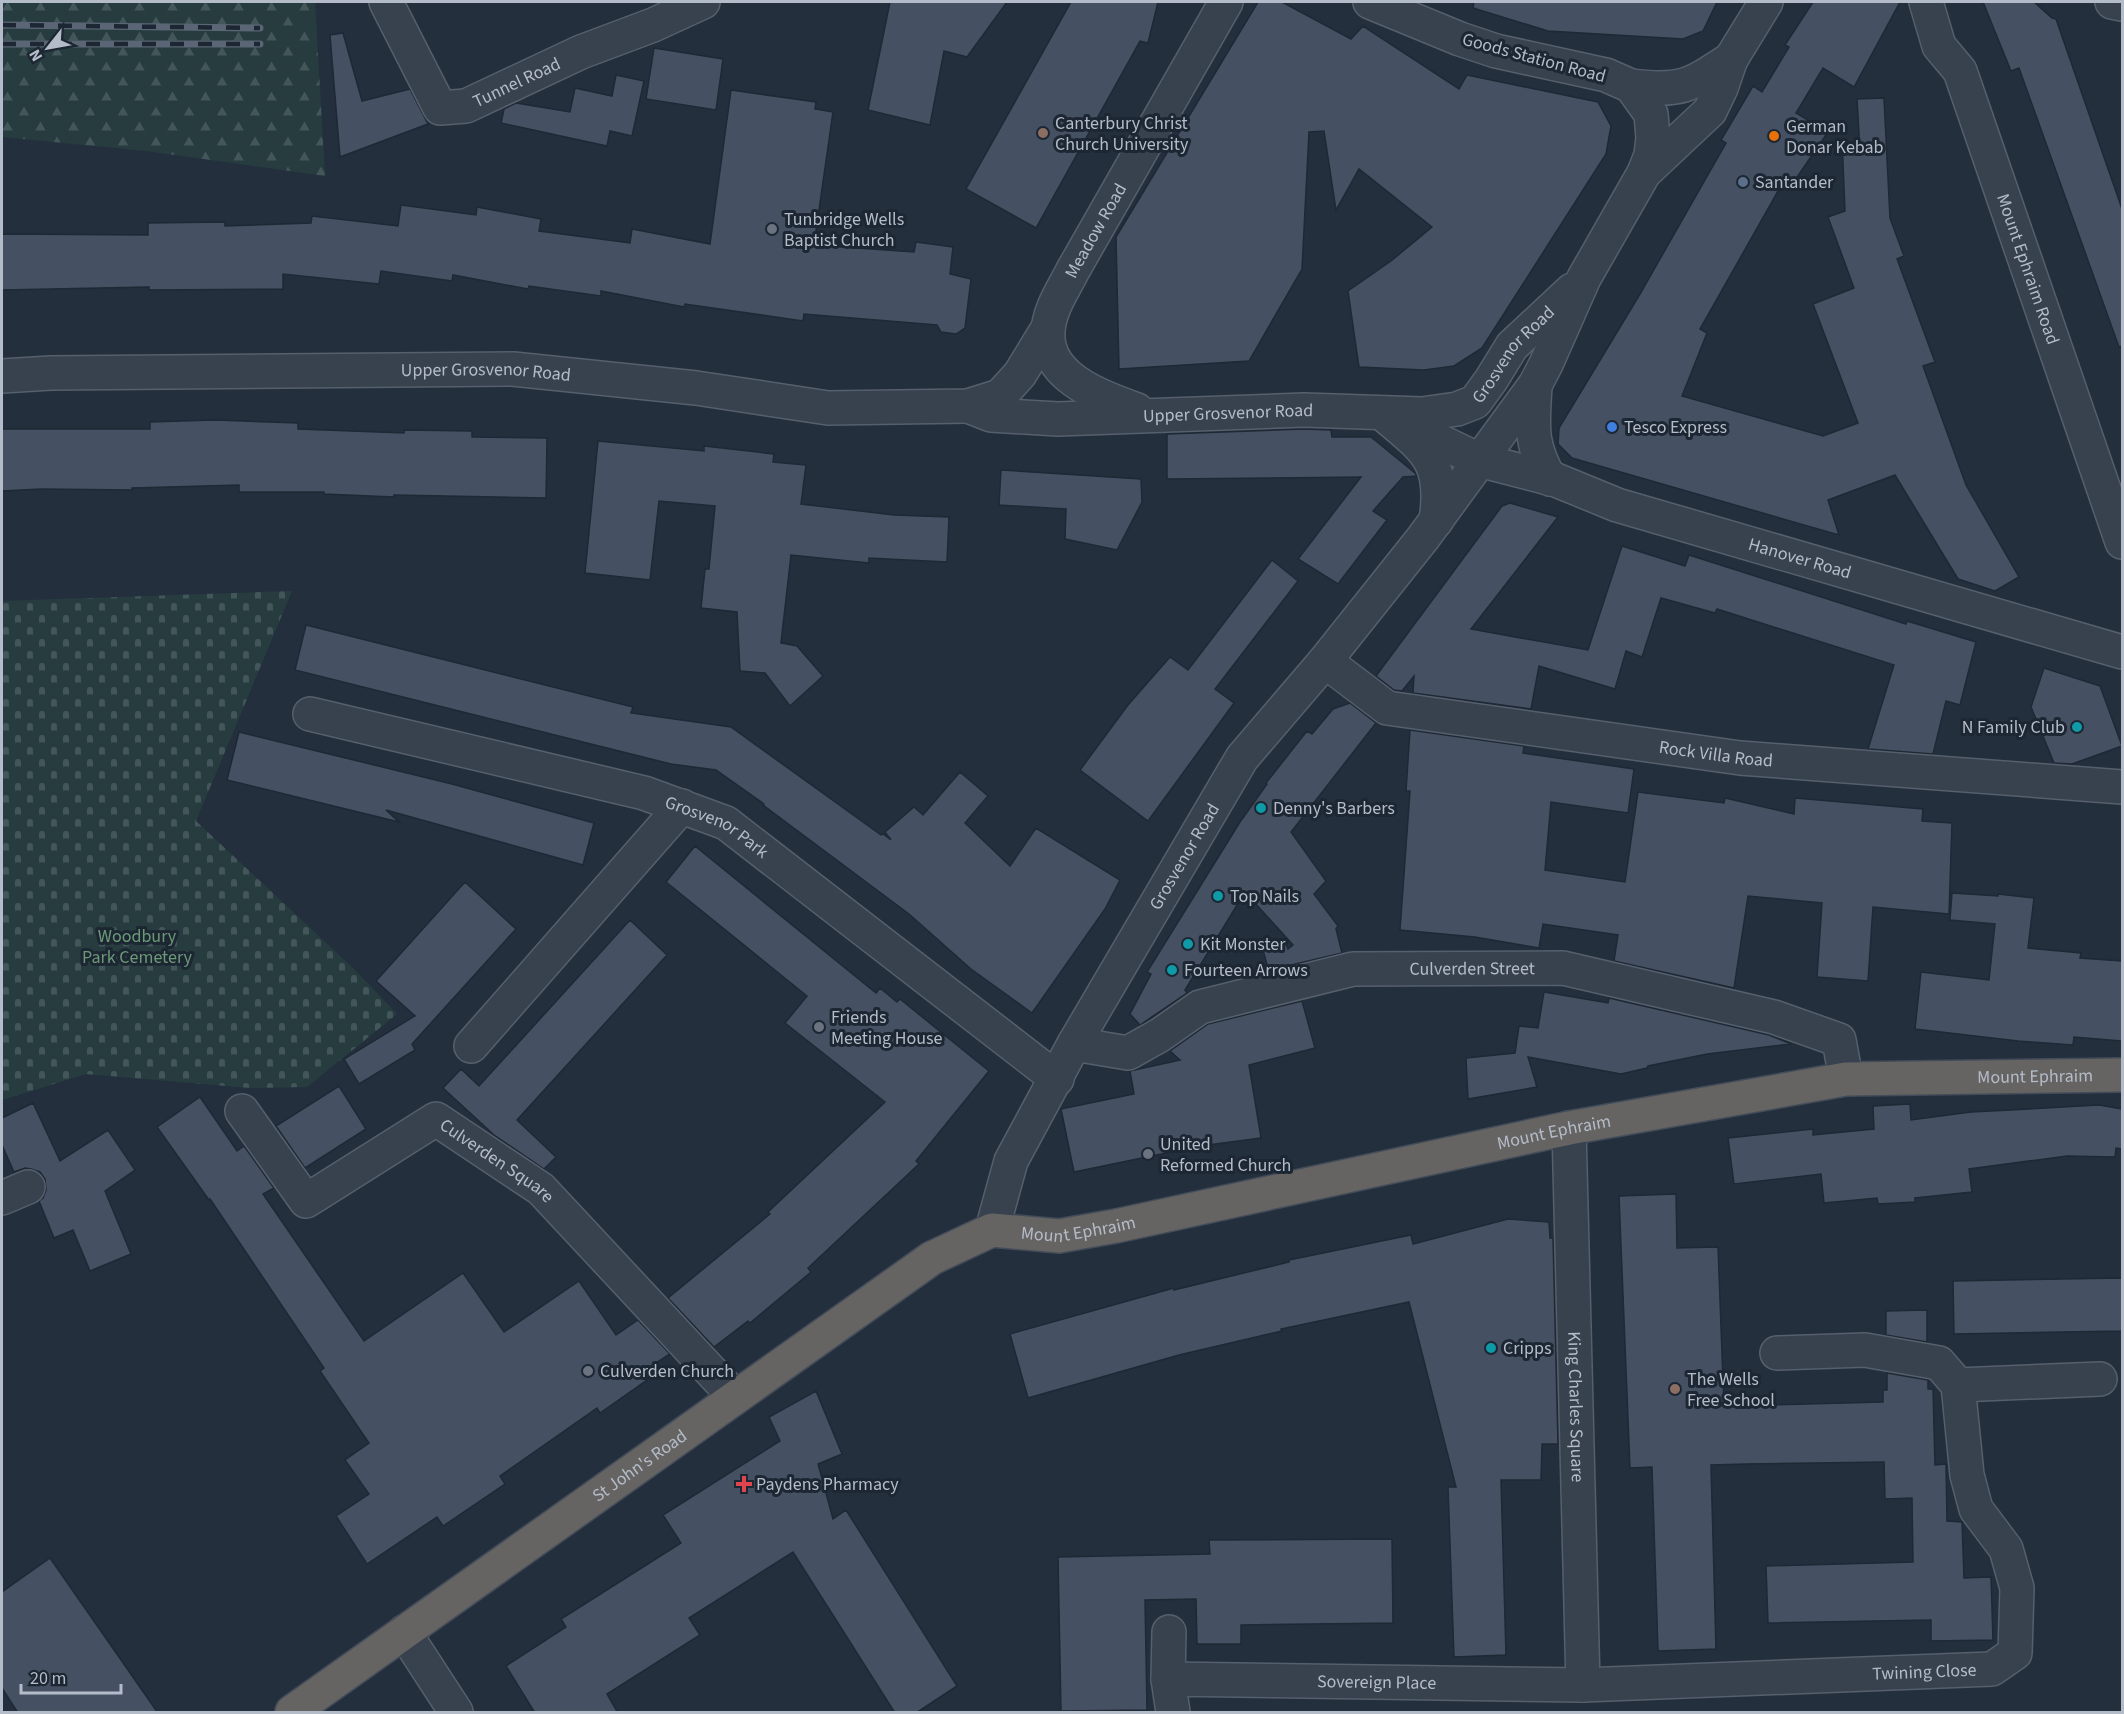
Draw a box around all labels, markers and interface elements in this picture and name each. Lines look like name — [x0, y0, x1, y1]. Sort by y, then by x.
north arrow — [18, 18, 78, 78]
street label: Goods Station Road — [1459, 27, 1609, 89]
text: N — [24, 45, 48, 65]
street label: Tunnel Road — [469, 51, 565, 114]
place label: Canterbury Christ Church University — [1055, 111, 1189, 157]
place label: German Donar Kebab — [1786, 114, 1884, 160]
marker: Canterbury Christ Church University — [1036, 126, 1050, 140]
marker: German Donar Kebab — [1767, 129, 1781, 143]
place label: Santander — [1755, 170, 1834, 195]
marker: Santander — [1736, 175, 1750, 189]
street label: Meadow Road — [1058, 179, 1133, 282]
street label: Mount Ephraim Road — [1991, 190, 2066, 348]
place label: Tunbridge Wells Baptist Church — [784, 207, 904, 253]
marker: Tunbridge Wells Baptist Church — [765, 222, 779, 236]
street label: Grosvenor Road — [1466, 300, 1560, 408]
street label: Upper Grosvenor Road — [401, 357, 572, 387]
street label: Upper Grosvenor Road — [1143, 397, 1314, 428]
place label: Tesco Express — [1624, 415, 1727, 440]
marker: Tesco Express — [1605, 420, 1619, 434]
street label: Hanover Road — [1745, 531, 1854, 585]
place label: N Family Club — [1962, 715, 2065, 740]
marker: N Family Club — [2070, 720, 2084, 734]
street label: Rock Villa Road — [1657, 734, 1774, 773]
street label: Grosvenor Park — [662, 789, 774, 864]
place label: Denny's Barbers — [1273, 796, 1395, 821]
street label: Grosvenor Road — [1143, 798, 1225, 914]
marker: Denny's Barbers — [1254, 801, 1268, 815]
place label: Top Nails — [1230, 884, 1299, 909]
marker: Top Nails — [1211, 889, 1225, 903]
park label: Woodbury Park Cemetery — [82, 924, 193, 970]
place label: Kit Monster — [1200, 932, 1286, 957]
marker: Kit Monster — [1181, 937, 1195, 951]
street label: Culverden Street — [1409, 956, 1535, 981]
place label: Fourteen Arrows — [1184, 958, 1308, 983]
marker: Fourteen Arrows — [1165, 963, 1179, 977]
place label: Friends Meeting House — [831, 1005, 943, 1051]
marker: Friends Meeting House — [812, 1020, 826, 1034]
street label: Mount Ephraim — [1977, 1063, 2093, 1090]
street label: Mount Ephraim — [1495, 1108, 1613, 1156]
street label: Culverden Square — [435, 1112, 560, 1208]
place label: United Reformed Church — [1160, 1132, 1291, 1178]
marker: United Reformed Church — [1141, 1147, 1155, 1161]
street label: Mount Ephraim — [1020, 1210, 1138, 1249]
street label: King Charles Square — [1562, 1331, 1590, 1483]
place label: Cripps — [1503, 1336, 1551, 1361]
marker: Cripps — [1484, 1341, 1498, 1355]
place label: Culverden Church — [600, 1359, 734, 1384]
marker: Culverden Church — [581, 1364, 595, 1378]
place label: The Wells Free School — [1687, 1367, 1775, 1413]
marker: The Wells Free School — [1668, 1382, 1682, 1396]
street label: St John's Road — [587, 1423, 692, 1508]
place label: Paydens Pharmacy — [756, 1472, 899, 1497]
marker: Paydens Pharmacy — [737, 1477, 751, 1491]
scale bar — [21, 1657, 122, 1695]
street label: Twining Close — [1872, 1657, 1977, 1686]
text: 20 m — [30, 1666, 66, 1691]
street label: Sovereign Place — [1317, 1669, 1436, 1695]

